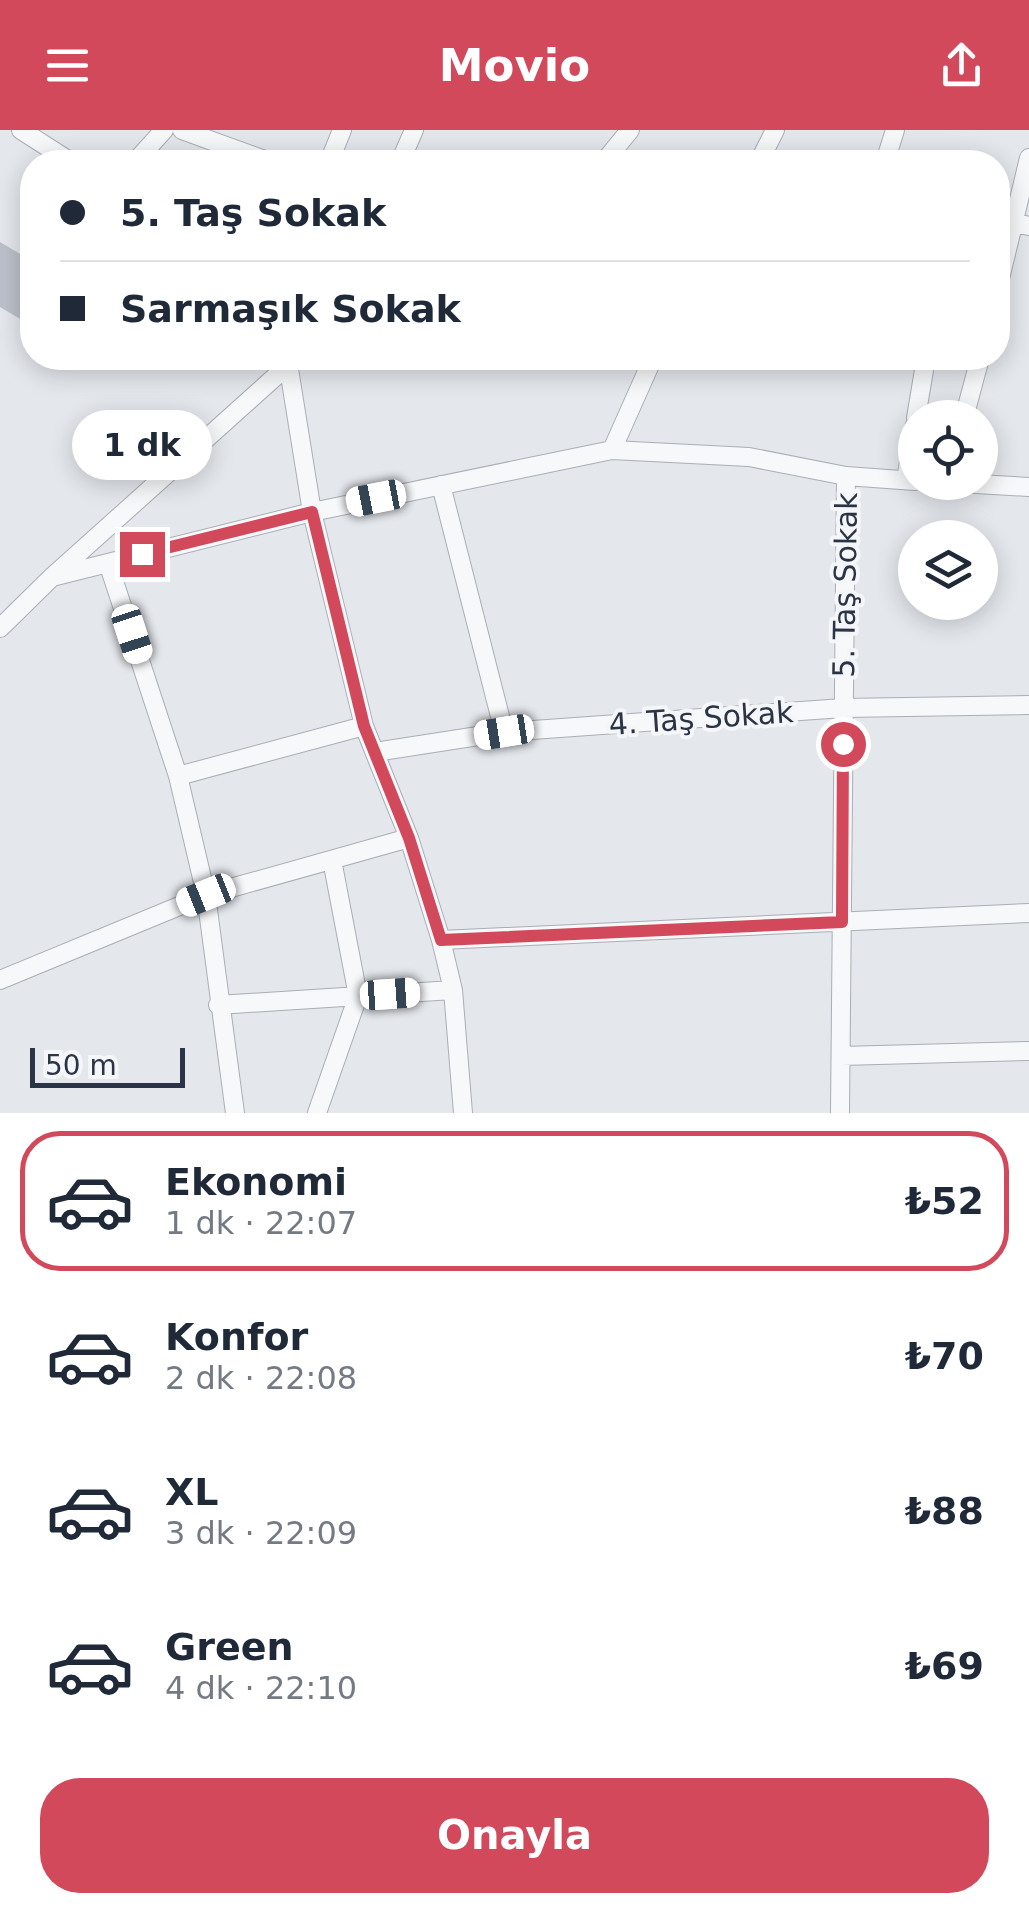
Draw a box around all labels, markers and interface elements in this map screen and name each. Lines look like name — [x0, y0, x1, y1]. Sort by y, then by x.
icon: menu — [40, 38, 95, 93]
icon: share — [934, 38, 989, 93]
text: Movio — [439, 39, 590, 92]
text: 5. Taş Sokak — [120, 191, 386, 235]
text: Sarmaşık Sokak — [120, 287, 461, 331]
map controls — [898, 400, 998, 620]
button: locate — [898, 400, 998, 500]
callout: 1 dk — [72, 409, 212, 479]
text: 1 dk — [103, 426, 181, 464]
car — [344, 478, 408, 518]
street label: 5. Taş Sokak — [826, 492, 864, 678]
button: layers — [898, 520, 998, 620]
route end — [120, 532, 165, 577]
car — [108, 601, 156, 667]
street label: 4. Taş Sokak — [607, 694, 795, 742]
car — [472, 712, 536, 752]
route start — [821, 722, 866, 767]
car — [173, 870, 239, 920]
car — [359, 977, 421, 1011]
scale bar — [30, 1043, 185, 1088]
text: 50 m — [45, 1049, 117, 1082]
icon: car — [45, 1156, 135, 1246]
text: Ekonomi — [165, 1160, 347, 1204]
text: ₺52 — [905, 1179, 984, 1223]
text: 1 dk · 22:07 — [165, 1204, 357, 1242]
icon: car — [45, 1311, 135, 1401]
text: Konfor — [165, 1315, 308, 1359]
text: ₺70 — [905, 1334, 984, 1378]
text: 2 dk · 22:08 — [165, 1359, 357, 1397]
icon: car — [45, 1466, 135, 1556]
text: XL — [165, 1470, 219, 1514]
text: ₺88 — [905, 1489, 984, 1533]
text: 3 dk · 22:09 — [165, 1514, 357, 1552]
icon: car — [45, 1621, 135, 1711]
text: Green — [165, 1625, 294, 1669]
text: ₺69 — [905, 1644, 984, 1688]
text: 4 dk · 22:10 — [165, 1669, 357, 1707]
button: Onayla — [40, 1778, 989, 1893]

